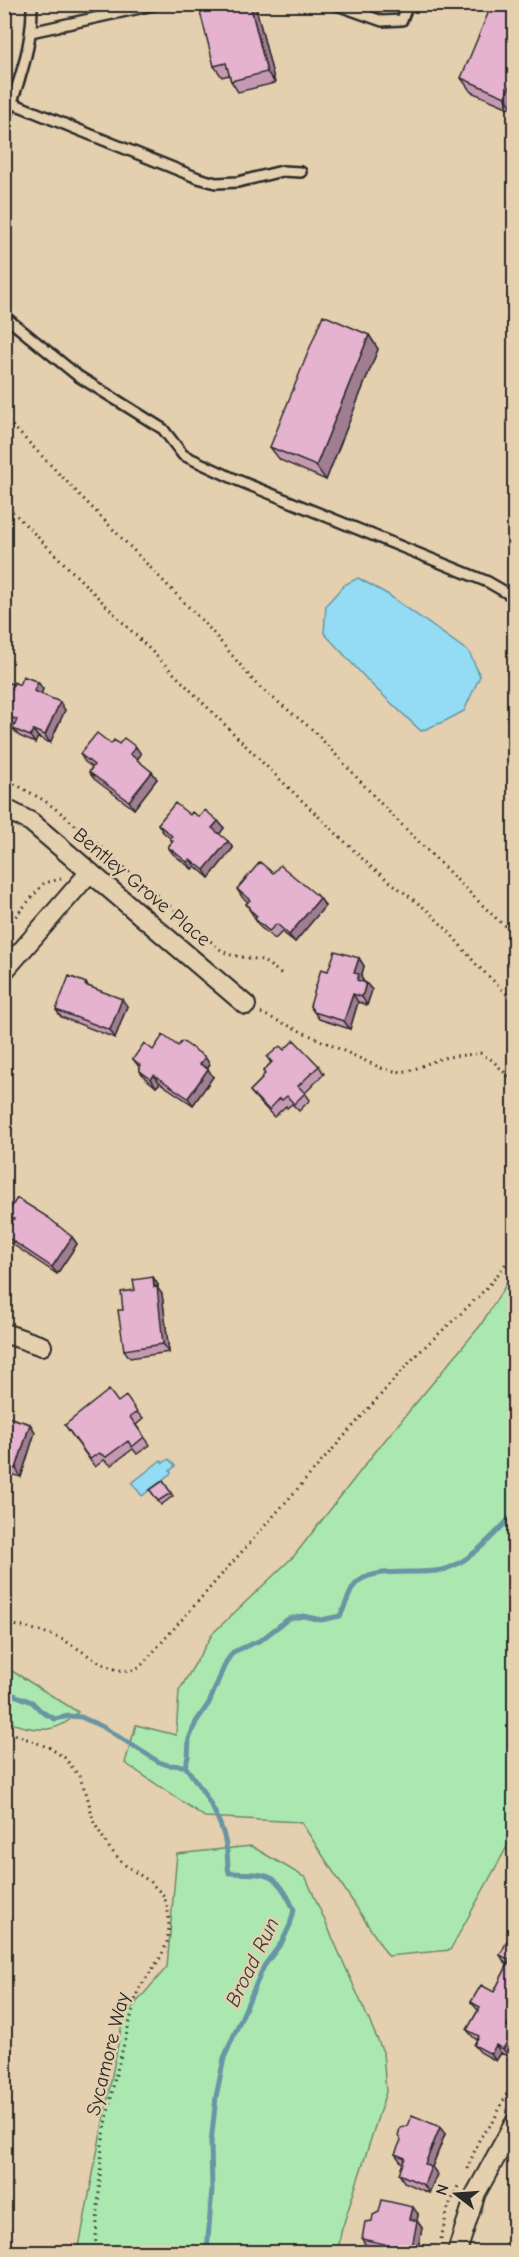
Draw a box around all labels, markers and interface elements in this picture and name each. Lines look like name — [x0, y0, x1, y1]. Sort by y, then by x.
street label: Bentley Grove Place — [69, 823, 215, 951]
water label: Broad Run — [220, 1914, 284, 2010]
street label: Sycamore Way — [82, 1990, 134, 2118]
north arrow — [426, 2164, 486, 2224]
text: N — [432, 2182, 453, 2198]

